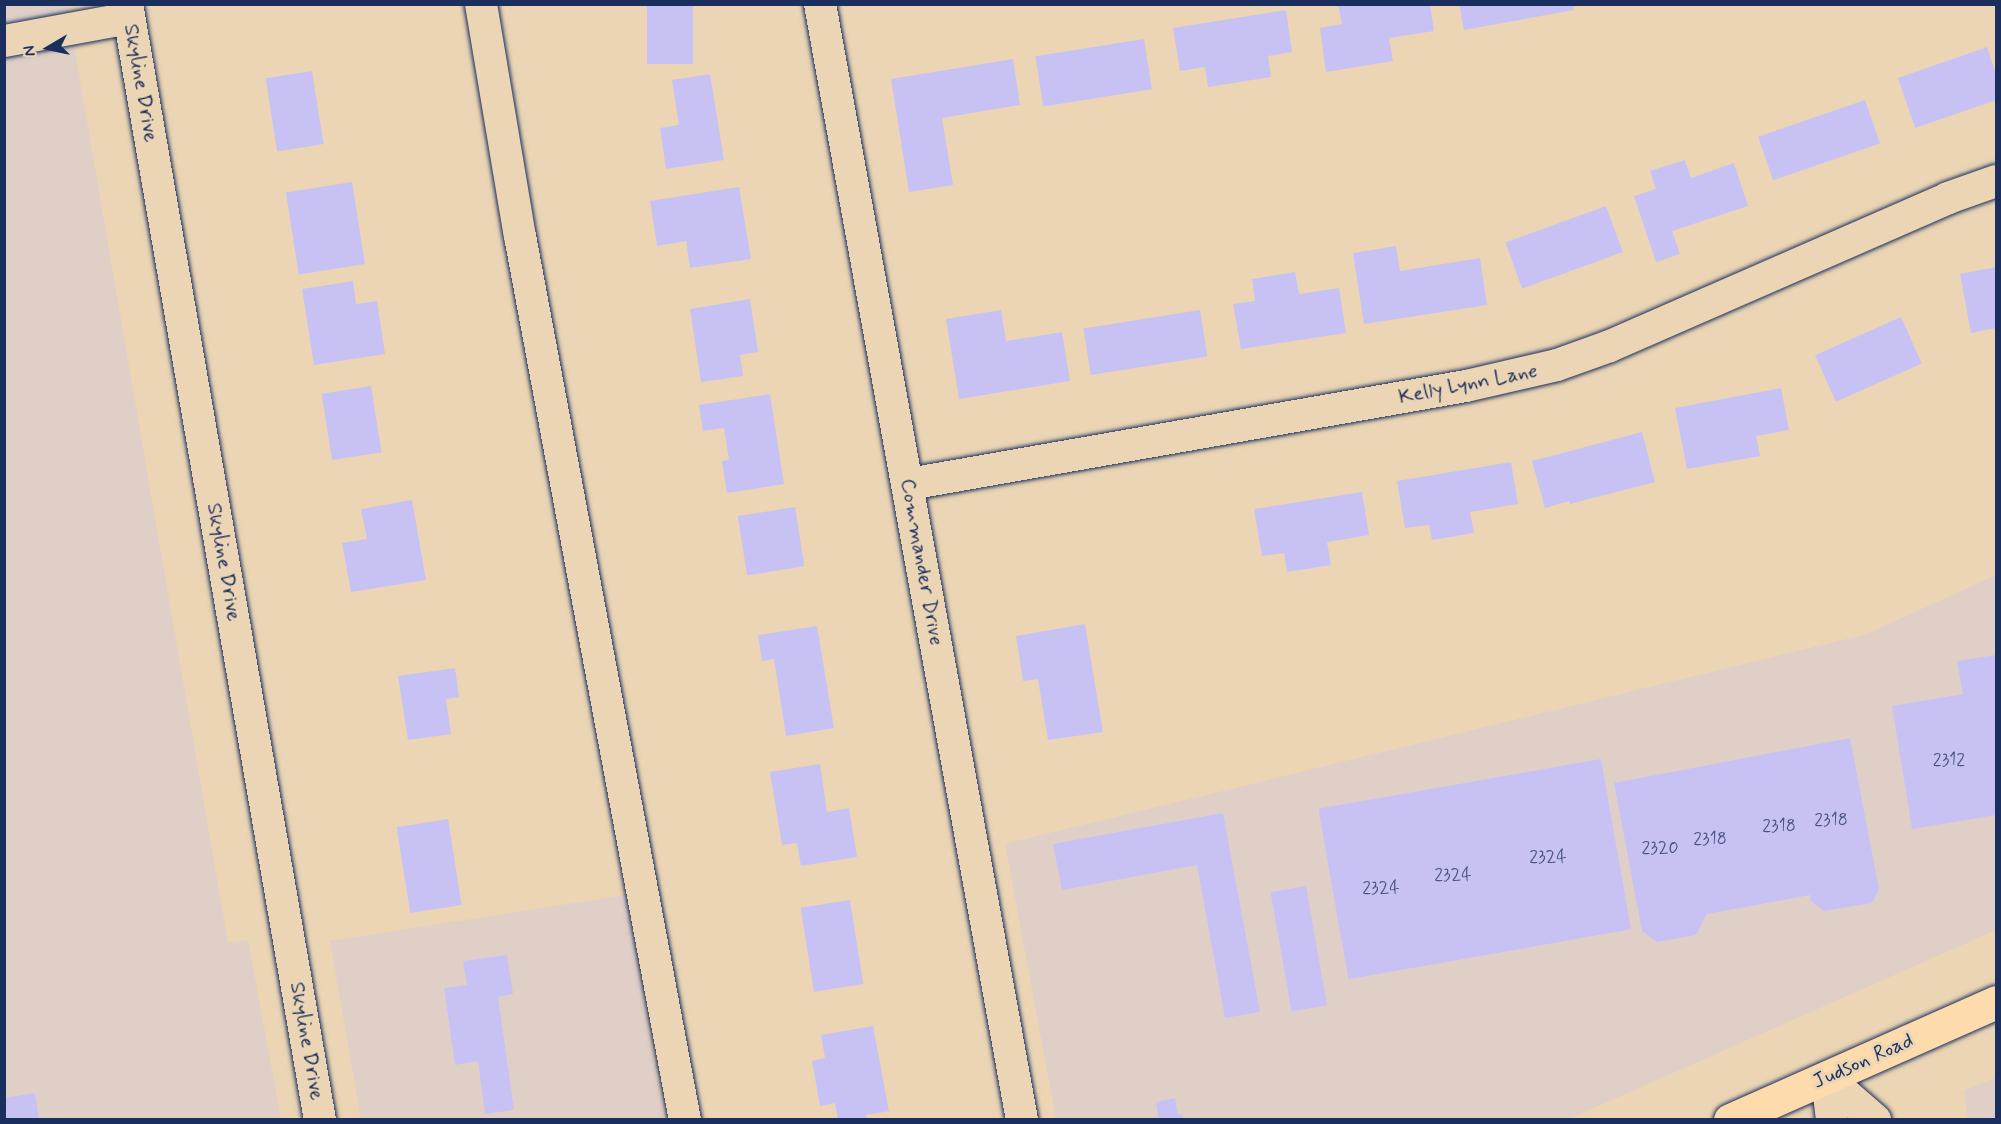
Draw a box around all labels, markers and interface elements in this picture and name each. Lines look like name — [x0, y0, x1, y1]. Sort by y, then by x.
north arrow — [18, 18, 78, 78]
street label: Skyline Drive — [118, 23, 164, 143]
text: N — [19, 44, 41, 58]
street label: Kelly Lynn Lane — [1392, 357, 1544, 411]
street label: Commander Drive — [895, 477, 949, 647]
street label: Skyline Drive — [201, 502, 247, 622]
house number: 2312 — [1933, 749, 1965, 771]
house number: 2318 — [1814, 809, 1848, 831]
house number: 2318 — [1762, 815, 1796, 837]
house number: 2318 — [1693, 828, 1727, 850]
house number: 2320 — [1641, 837, 1679, 859]
house number: 2324 — [1529, 846, 1567, 868]
house number: 2324 — [1434, 864, 1472, 886]
house number: 2324 — [1362, 877, 1400, 899]
street label: Skyline Drive — [284, 981, 330, 1101]
street label: Judson Road — [1809, 1028, 1917, 1094]

